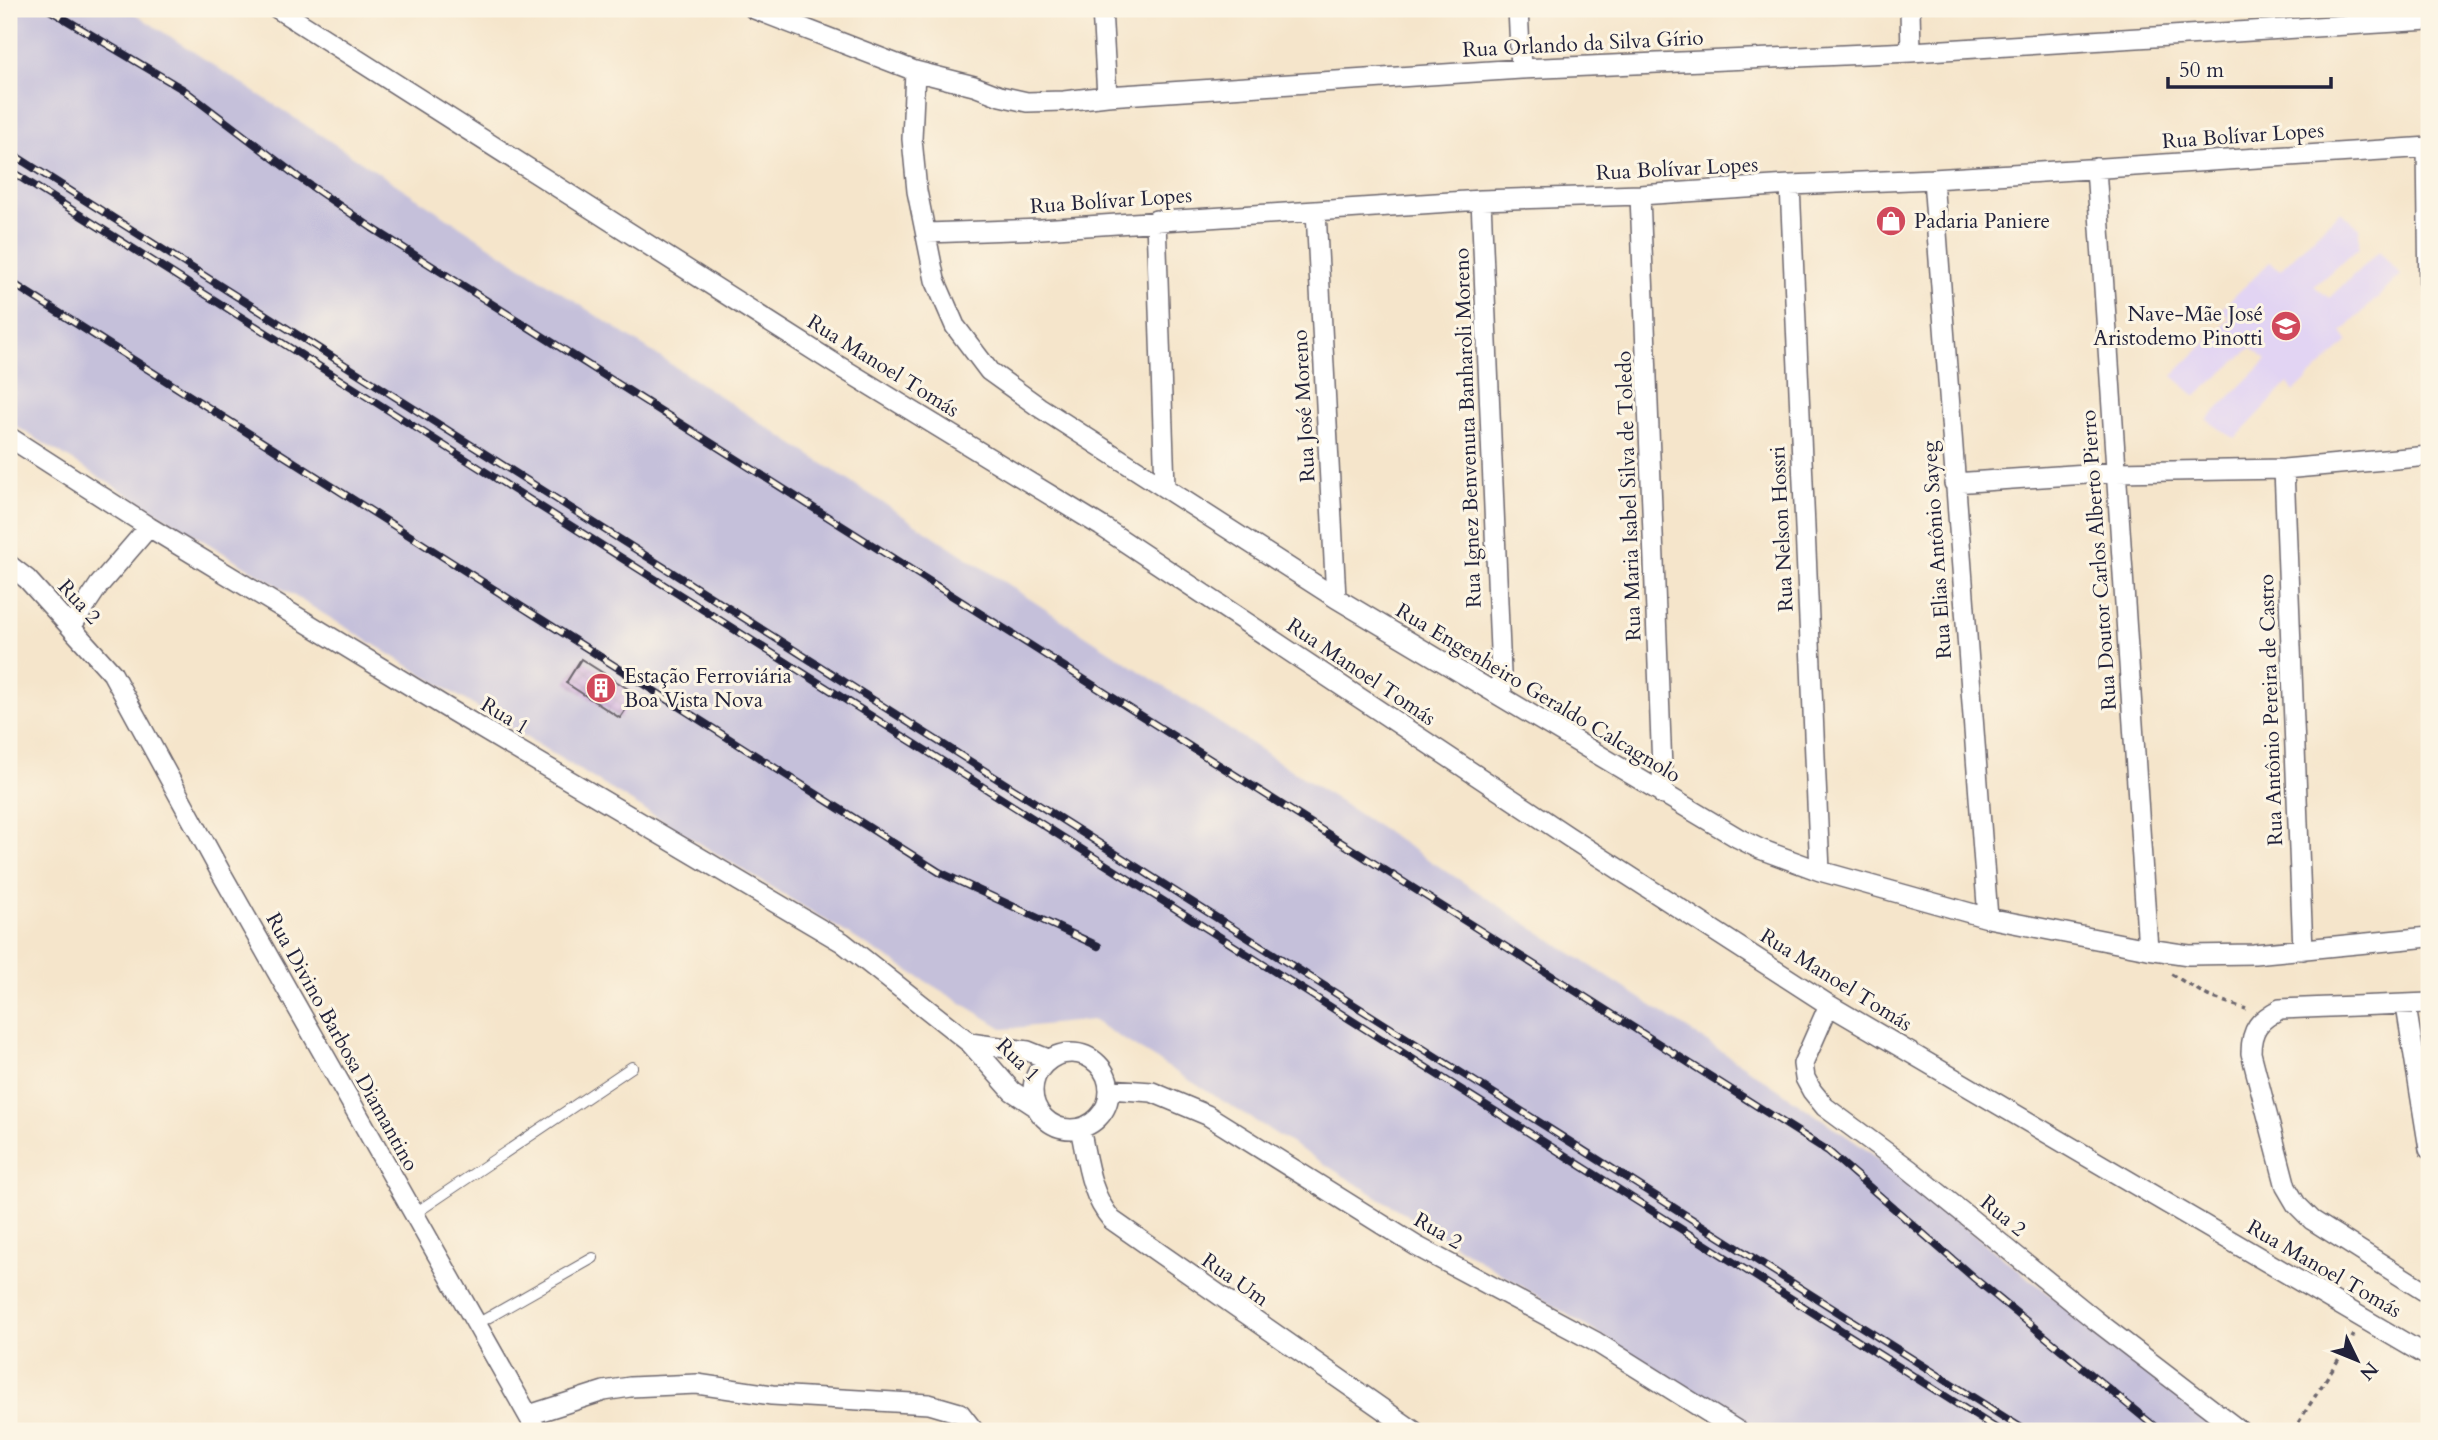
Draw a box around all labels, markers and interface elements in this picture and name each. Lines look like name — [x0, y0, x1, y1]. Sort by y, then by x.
street label: Rua Orlando da Silva Gírio — [1462, 23, 1704, 65]
scale bar — [2168, 46, 2331, 90]
text: 50 m — [2179, 56, 2224, 85]
street label: Rua Bolívar Lopes — [2161, 116, 2325, 156]
street label: Rua Bolívar Lopes — [1595, 150, 1759, 188]
street label: Rua Bolívar Lopes — [1029, 181, 1193, 221]
shop icon: Padaria Paniere — [1874, 204, 1908, 238]
place label: Padaria Paniere — [1914, 207, 2050, 236]
street label: Rua Ignez Benvenuta Banharoli Moreno — [1447, 247, 1489, 609]
place label: Nave-Mãe José Aristodemo Pinotti — [2093, 300, 2263, 353]
street label: Rua Manoel Tomás — [802, 308, 964, 424]
school or university icon: Nave-Mãe José Aristodemo Pinotti — [2269, 309, 2303, 343]
street label: Rua José Moreno — [1286, 329, 1322, 483]
street label: Rua Maria Isabel Silva de Toledo — [1609, 350, 1649, 642]
street label: Rua Doutor Carlos Alberto Pierro — [2074, 409, 2124, 711]
street label: Rua Elias Antônio Sayeg — [1915, 440, 1959, 660]
street label: Rua Nelson Hossri — [1763, 445, 1801, 613]
street label: Rua 2 — [51, 573, 107, 631]
street label: Rua Antônio Pereira de Castro — [2252, 574, 2290, 846]
street label: Rua Engenheiro Geraldo Calcagnolo — [1390, 596, 1686, 790]
street label: Rua Manoel Tomás — [1281, 611, 1441, 733]
place label: Estação Ferroviária Boa Vista Nova — [624, 662, 792, 715]
building icon: Estação Ferroviária Boa Vista Nova — [584, 671, 618, 705]
street label: Rua 1 — [475, 690, 535, 742]
street label: Rua Divino Barbosa Diamantino — [259, 908, 425, 1176]
street label: Rua Manoel Tomás — [1755, 922, 1917, 1038]
street label: Rua 1 — [990, 1032, 1046, 1088]
street label: Rua 2 — [1974, 1189, 2032, 1244]
street label: Rua 2 — [1408, 1206, 1468, 1257]
street label: Rua Manoel Tomás — [2241, 1213, 2407, 1325]
street label: Rua Um — [1196, 1246, 1275, 1314]
north arrow — [2322, 1324, 2392, 1394]
text: N — [2353, 1356, 2384, 1386]

